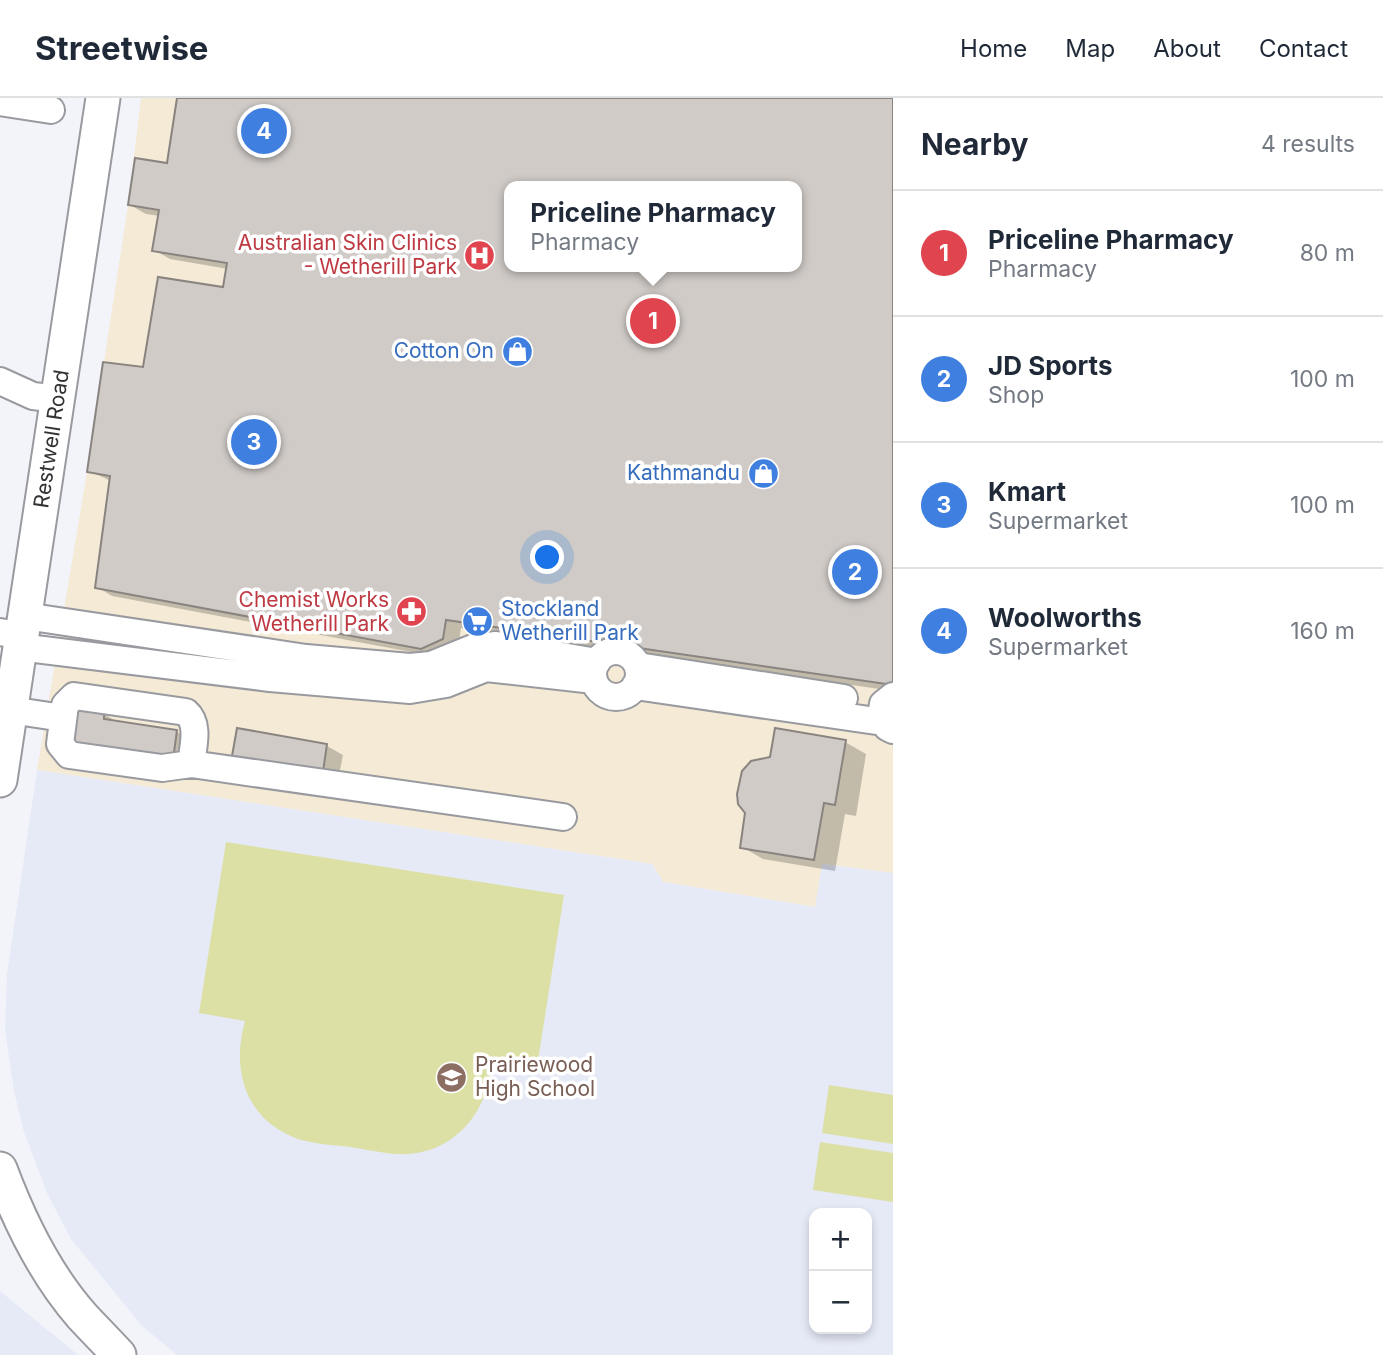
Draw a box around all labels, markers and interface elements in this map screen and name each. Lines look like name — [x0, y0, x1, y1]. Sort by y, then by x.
text: Streetwise — [35, 28, 209, 68]
text: Home — [960, 34, 1027, 63]
text: Map — [1065, 34, 1115, 63]
text: About — [1153, 34, 1221, 63]
text: Contact — [1259, 34, 1348, 63]
pin: 4 — [241, 105, 287, 157]
text: Nearby — [921, 126, 1029, 162]
text: 4 results — [1261, 130, 1355, 158]
popup — [504, 181, 802, 272]
text: Priceline Pharmacy — [530, 197, 776, 228]
text: Priceline Pharmacy — [988, 224, 1234, 255]
text: Pharmacy — [530, 228, 639, 256]
place label: Australian Skin Clinics - Wetherill Park — [238, 230, 457, 279]
hospital icon: Australian Skin Clinics - Wetherill Park — [463, 238, 497, 272]
text: 1 — [939, 239, 949, 267]
text: 80 m — [1300, 239, 1355, 267]
text: Pharmacy — [988, 255, 1097, 283]
pin: 1 — [630, 295, 676, 347]
shop icon: Cotton On — [500, 334, 534, 368]
place label: Cotton On — [394, 338, 494, 363]
text: JD Sports — [988, 350, 1112, 381]
text: 2 — [937, 365, 951, 393]
text: 100 m — [1290, 365, 1355, 393]
street label: Restwell Road — [28, 368, 74, 510]
text: Shop — [988, 381, 1044, 409]
pin: 3 — [231, 416, 277, 468]
shop icon: Kathmandu — [746, 456, 780, 490]
place label: Kathmandu — [627, 460, 740, 485]
text: Kmart — [988, 476, 1066, 507]
text: 3 — [937, 491, 951, 519]
text: 100 m — [1290, 491, 1355, 519]
text: Supermarket — [988, 507, 1128, 535]
your location — [530, 540, 564, 574]
pin: 2 — [832, 546, 878, 598]
place label: Chemist Works Wetherill Park — [239, 587, 389, 636]
pharmacy icon: Chemist Works Wetherill Park — [395, 595, 429, 629]
place label: Stockland Wetherill Park — [501, 596, 639, 645]
text: Woolworths — [988, 602, 1142, 633]
supermarket icon: Stockland Wetherill Park — [461, 604, 495, 638]
text: 4 — [936, 617, 952, 645]
text: 160 m — [1290, 617, 1355, 645]
text: Supermarket — [988, 633, 1128, 661]
place label: Prairiewood High School — [475, 1052, 595, 1101]
school or university icon: Prairiewood High School — [435, 1060, 469, 1094]
map controls — [809, 1208, 872, 1334]
button: + — [809, 1208, 872, 1271]
button: − — [809, 1271, 872, 1334]

